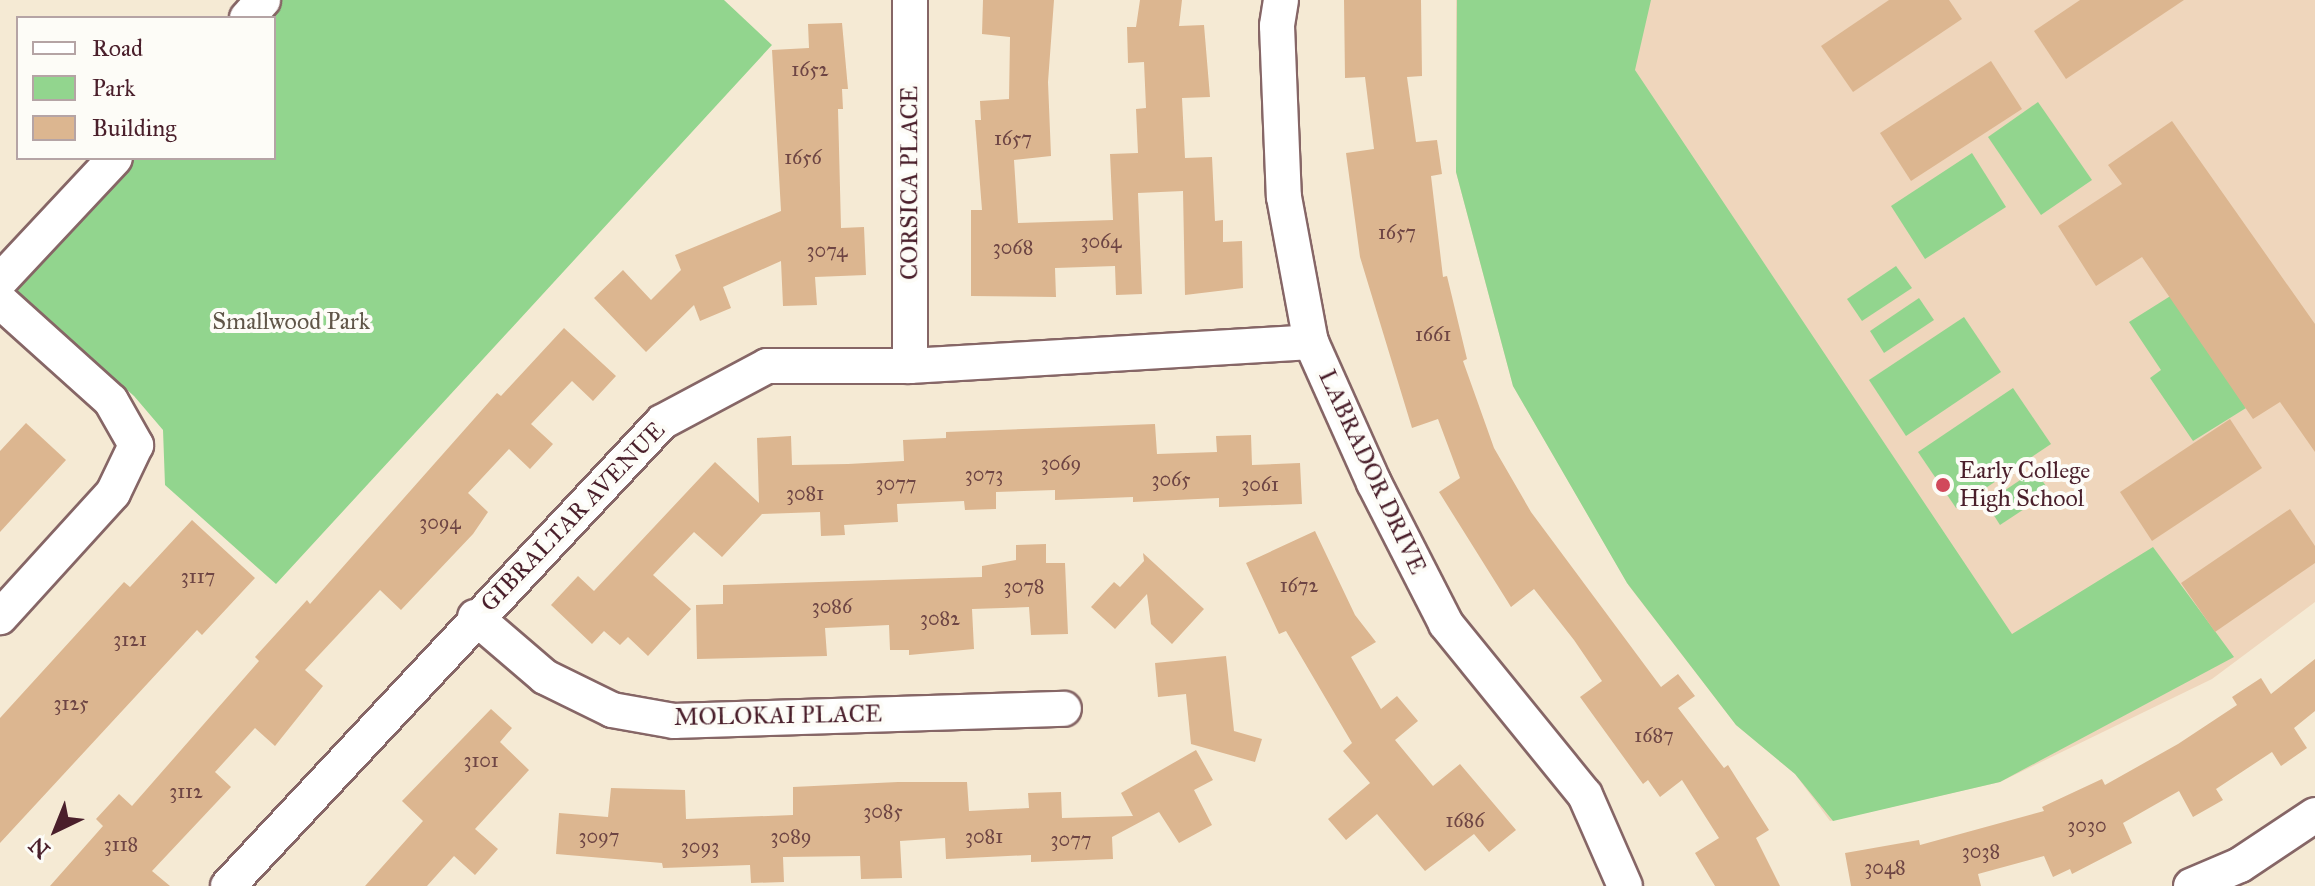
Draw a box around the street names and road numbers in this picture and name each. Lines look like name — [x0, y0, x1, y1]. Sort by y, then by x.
street label: CORSICA PLACE — [896, 86, 924, 280]
street label: LABRADOR DRIVE — [1312, 365, 1432, 579]
street label: GIBRALTAR AVENUE — [475, 416, 671, 618]
street label: MOLOKAI PLACE — [674, 700, 882, 732]

